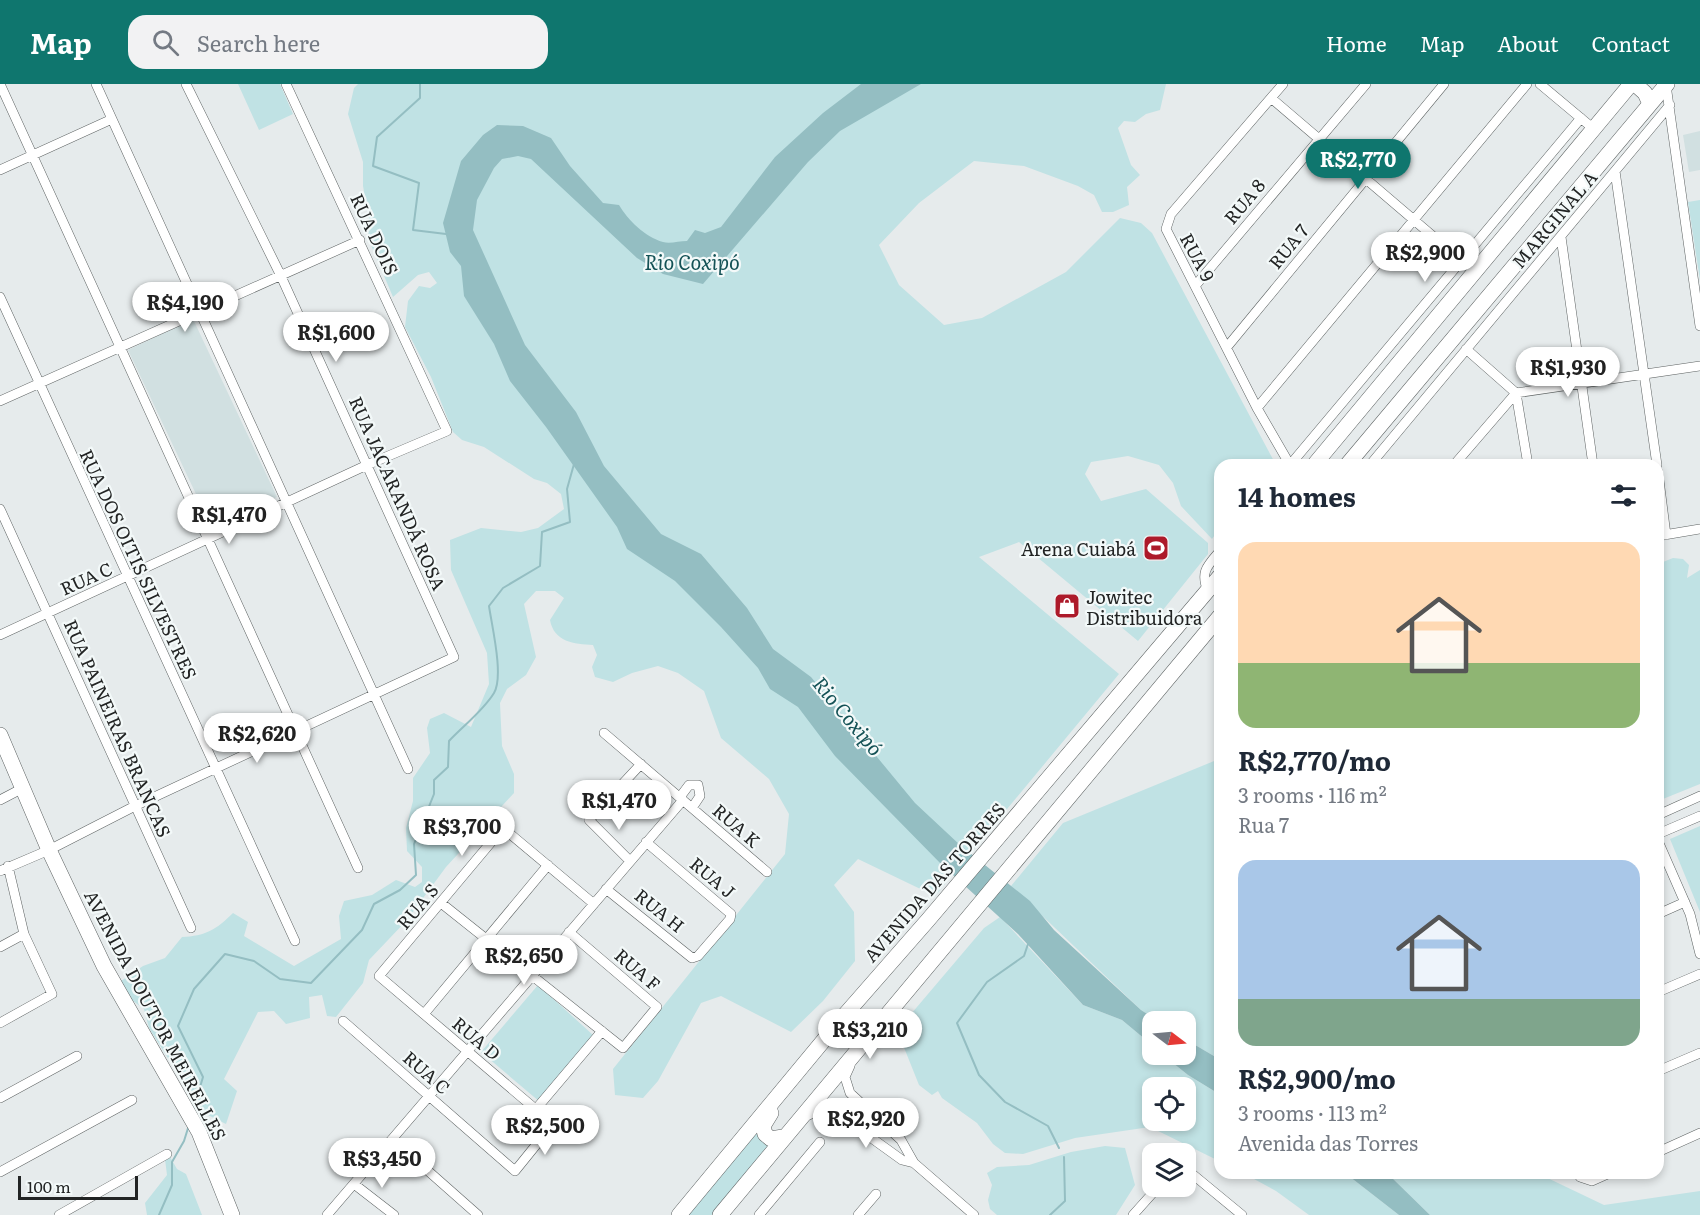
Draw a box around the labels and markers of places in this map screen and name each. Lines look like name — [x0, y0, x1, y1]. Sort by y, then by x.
pin: R$2,770 — [1303, 139, 1413, 190]
pin: R$2,900 — [1370, 232, 1480, 283]
pin: R$4,190 — [130, 282, 240, 333]
pin: R$1,600 — [281, 312, 391, 363]
pin: R$1,930 — [1513, 347, 1623, 398]
pin: R$1,470 — [174, 494, 284, 545]
sports icon: Arena Cuiabá — [1141, 533, 1171, 563]
place label: Arena Cuiabá — [1021, 535, 1136, 562]
place label: Jowitec Distribuidora — [1086, 583, 1203, 631]
shop icon: Jowitec Distribuidora — [1052, 591, 1082, 621]
pin: R$2,620 — [202, 713, 312, 764]
pin: R$1,470 — [564, 780, 674, 831]
pin: R$3,700 — [407, 806, 517, 857]
pin: R$2,650 — [469, 935, 579, 986]
pin: R$3,210 — [815, 1009, 925, 1060]
pin: R$2,920 — [811, 1098, 921, 1149]
pin: R$2,500 — [490, 1105, 600, 1156]
pin: R$3,450 — [327, 1138, 437, 1189]

